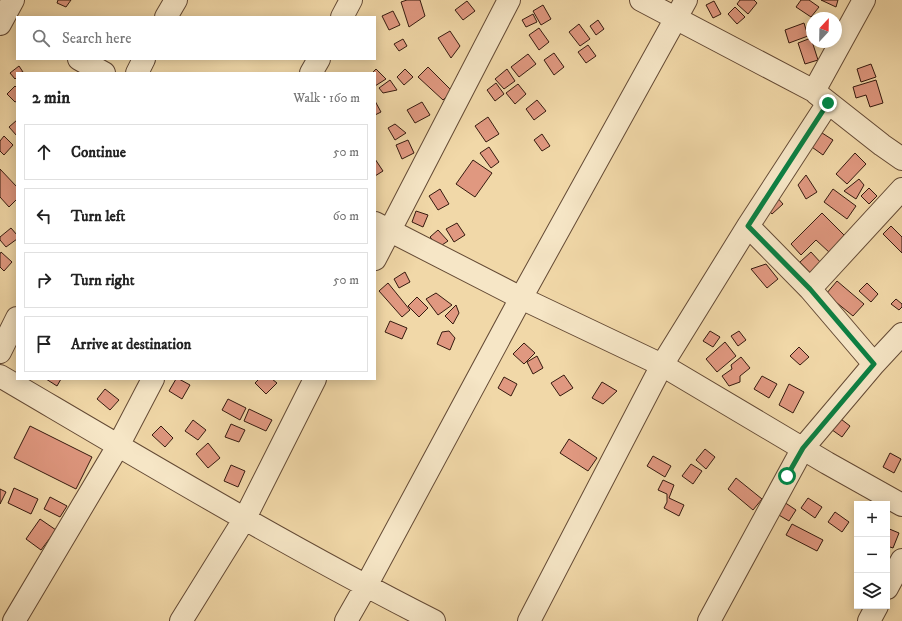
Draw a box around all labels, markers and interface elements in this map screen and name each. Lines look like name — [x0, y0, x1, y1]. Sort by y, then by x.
north arrow — [806, 12, 842, 48]
search box — [16, 16, 376, 60]
icon: search — [30, 27, 52, 49]
text: Search here — [62, 29, 131, 48]
text: 2 min — [32, 87, 70, 109]
text: Walk · 160 m — [293, 90, 360, 106]
route end — [819, 94, 837, 112]
icon: ahead — [33, 141, 55, 163]
text: Continue — [71, 143, 126, 162]
text: 50 m — [333, 144, 359, 160]
icon: left — [33, 205, 55, 227]
text: Turn left — [71, 207, 125, 226]
text: 60 m — [333, 208, 359, 224]
icon: right — [33, 269, 55, 291]
text: Turn right — [71, 271, 134, 290]
text: 50 m — [333, 272, 359, 288]
icon: arrive — [33, 333, 55, 355]
text: Arrive at destination — [71, 335, 191, 354]
route start — [778, 467, 796, 485]
map controls — [854, 501, 890, 609]
button: + — [854, 501, 890, 537]
button: − — [854, 537, 890, 573]
button: layers — [854, 573, 890, 609]

